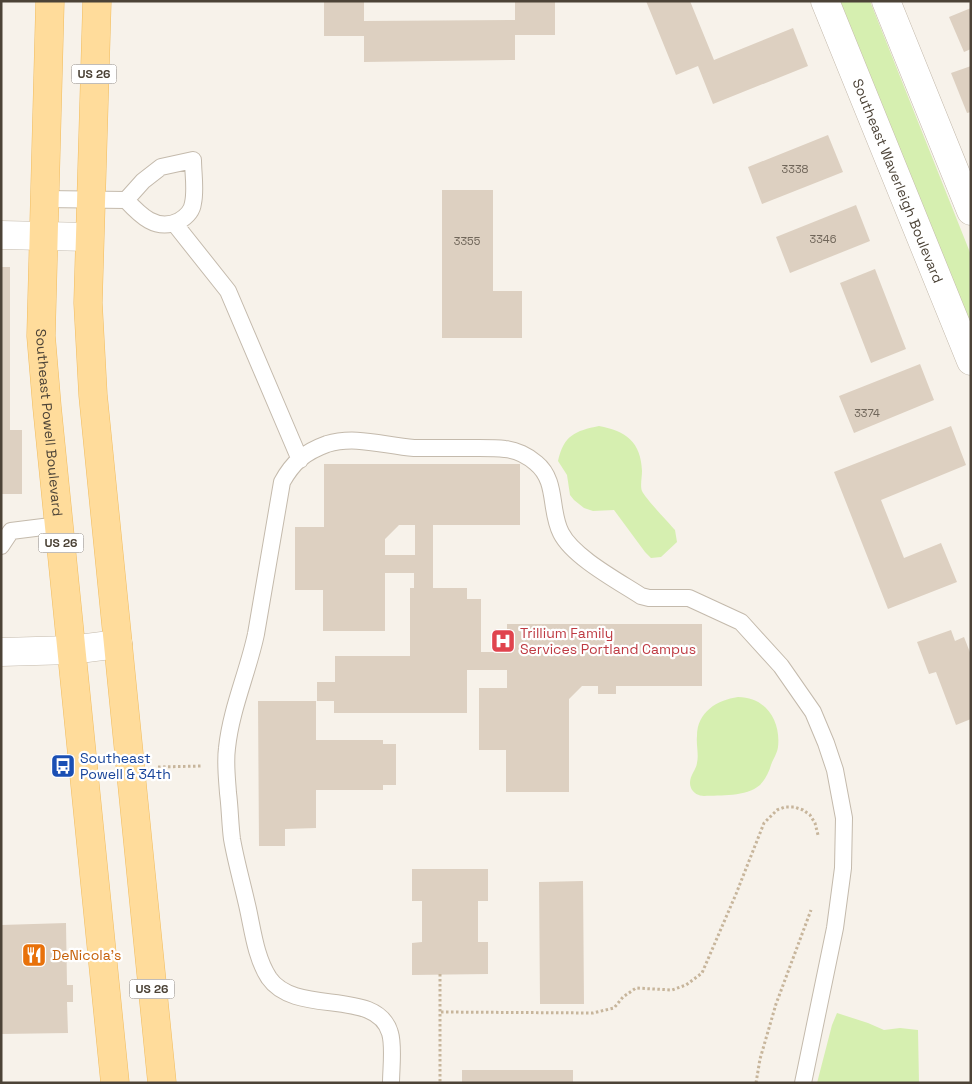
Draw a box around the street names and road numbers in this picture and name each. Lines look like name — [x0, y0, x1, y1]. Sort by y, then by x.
road number: US 26 — [72, 64, 116, 84]
street label: Southeast Waverleigh Boulevard — [848, 76, 947, 286]
street label: Southeast Powell Boulevard — [32, 328, 67, 517]
road number: US 26 — [38, 534, 84, 552]
road number: US 26 — [130, 980, 174, 999]

